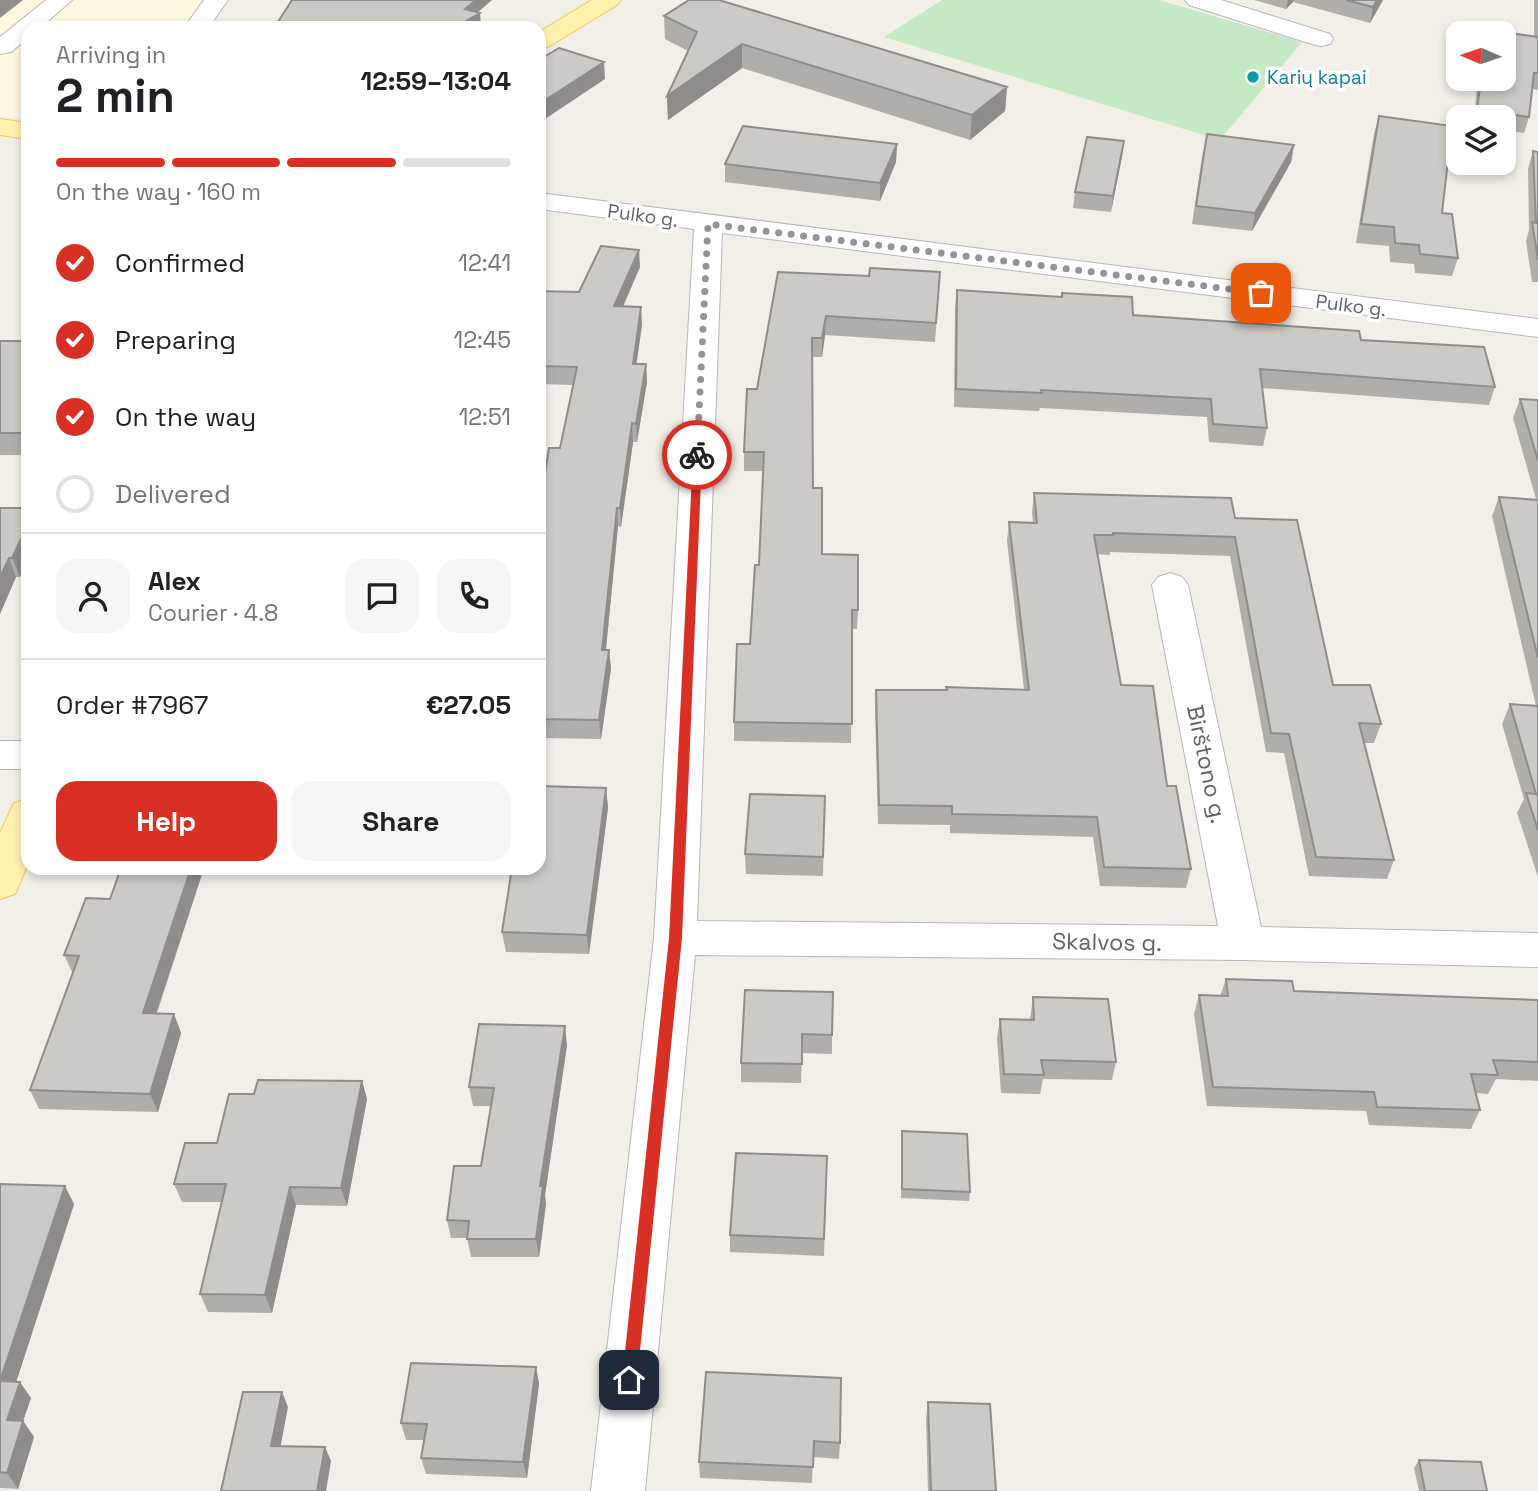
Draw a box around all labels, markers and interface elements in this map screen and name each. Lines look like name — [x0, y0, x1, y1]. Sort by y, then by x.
north arrow — [1446, 21, 1516, 91]
map controls — [1446, 21, 1516, 175]
text: Arriving in — [56, 40, 166, 70]
text: 12:59–13:04 — [361, 64, 511, 98]
place label: Karių kapai — [1267, 65, 1367, 90]
text: 2 min — [56, 67, 175, 125]
marker: Karių kapai — [1245, 69, 1261, 85]
button: layers — [1446, 105, 1516, 175]
text: On the way · 160 m — [56, 177, 261, 207]
street label: Pulko g. — [606, 198, 680, 233]
icon: check — [56, 244, 94, 282]
text: Confirmed — [115, 246, 245, 280]
text: 12:41 — [458, 248, 511, 278]
pin — [1231, 263, 1291, 323]
icon: bag — [1242, 274, 1280, 312]
street label: Pulko g. — [1314, 289, 1388, 322]
icon: check — [56, 321, 94, 359]
text: Preparing — [115, 323, 236, 357]
text: 12:45 — [454, 325, 511, 355]
icon: check — [56, 398, 94, 436]
text: On the way — [115, 400, 256, 434]
text: 12:51 — [459, 402, 511, 432]
courier — [662, 420, 732, 490]
icon: bike — [678, 436, 716, 474]
text: Delivered — [115, 477, 231, 511]
button: person — [56, 559, 130, 633]
button: chat — [345, 559, 419, 633]
button: phone — [437, 559, 511, 633]
text: Alex — [148, 564, 201, 598]
text: Courier · 4.8 — [148, 598, 278, 628]
text: Order #7967 — [56, 688, 208, 722]
text: €27.05 — [426, 688, 511, 722]
street label: Birštono g. — [1180, 702, 1234, 826]
button: Help — [56, 781, 277, 861]
button: Share — [291, 781, 511, 861]
street label: Skalvos g. — [1052, 926, 1162, 958]
pin — [599, 1350, 659, 1410]
icon: home — [610, 1361, 648, 1399]

